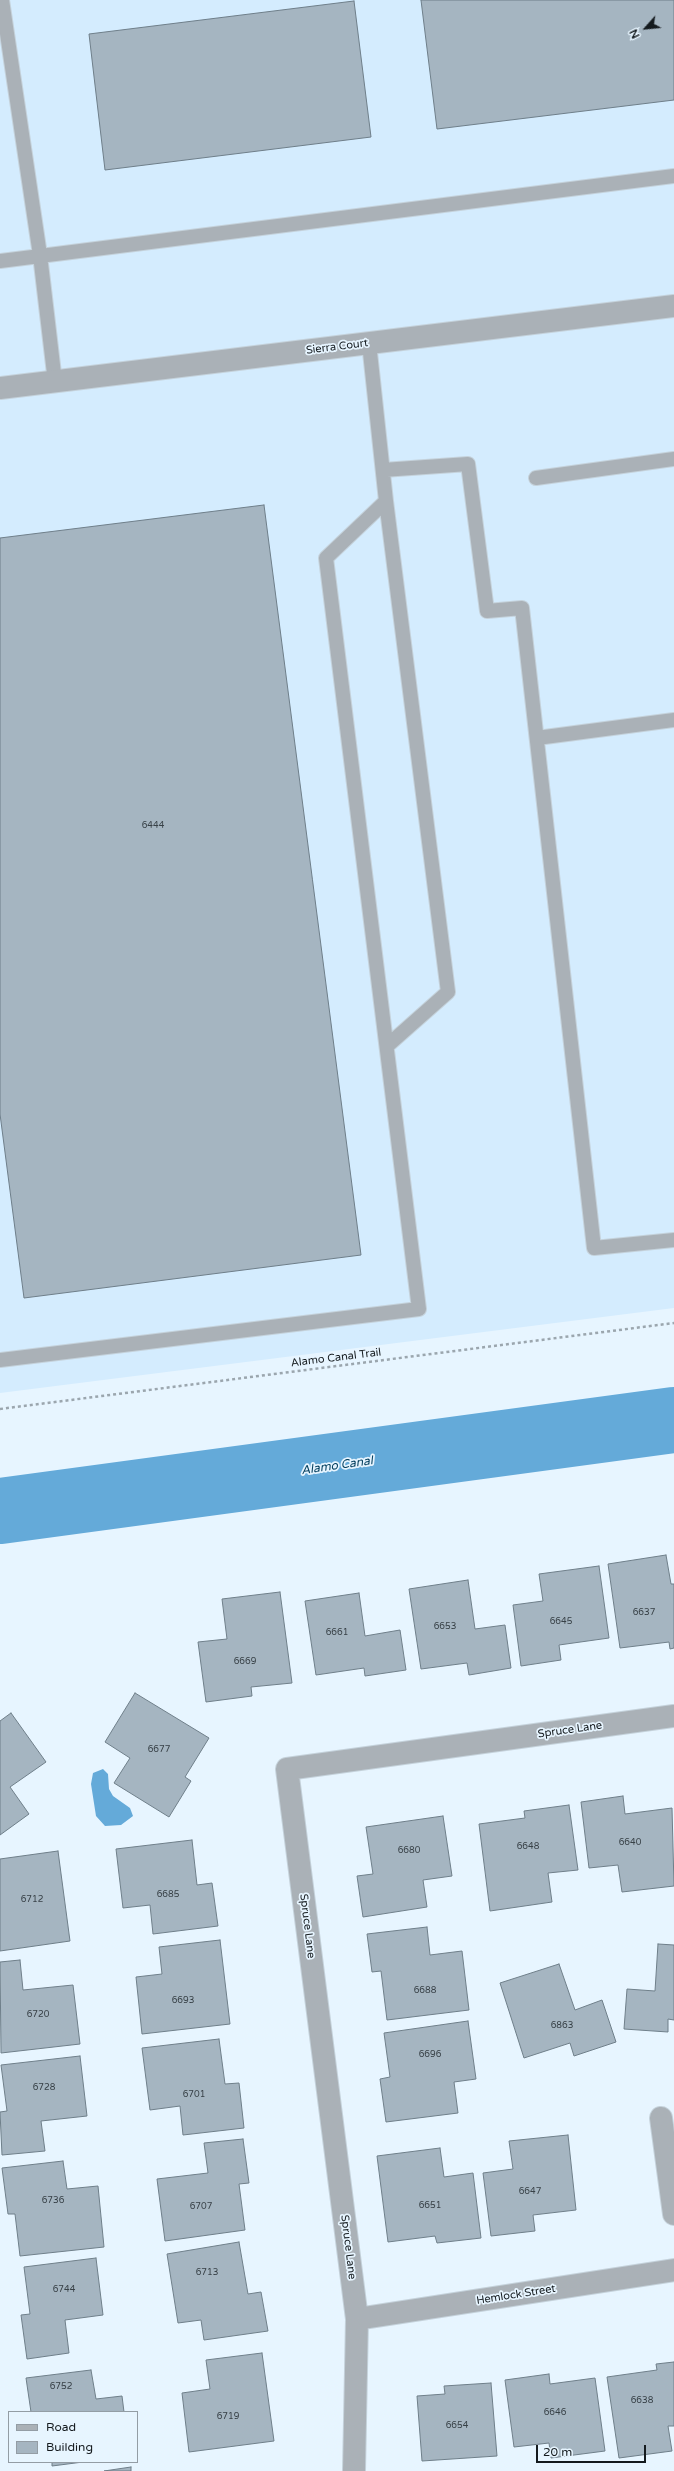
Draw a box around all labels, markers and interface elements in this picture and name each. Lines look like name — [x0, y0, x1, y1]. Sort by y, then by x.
north arrow — [626, 8, 666, 48]
text: N — [627, 27, 643, 41]
street label: Sierra Court — [305, 337, 369, 357]
house number: 6444 — [142, 821, 164, 831]
street label: Alamo Canal Trail — [290, 1346, 382, 1370]
water label: Alamo Canal — [300, 1454, 374, 1478]
house number: 6637 — [633, 1608, 655, 1618]
house number: 6645 — [550, 1617, 572, 1627]
house number: 6653 — [434, 1622, 456, 1632]
house number: 6661 — [326, 1628, 348, 1638]
house number: 6669 — [234, 1657, 256, 1667]
street label: Spruce Lane — [537, 1719, 603, 1741]
house number: 6677 — [148, 1745, 170, 1755]
house number: 6640 — [619, 1838, 641, 1848]
house number: 6648 — [517, 1842, 539, 1852]
house number: 6680 — [398, 1846, 420, 1856]
house number: 6685 — [157, 1890, 179, 1900]
street label: Spruce Lane — [296, 1893, 318, 1959]
house number: 6712 — [21, 1895, 43, 1905]
house number: 6688 — [414, 1986, 436, 1996]
house number: 6693 — [172, 1996, 194, 2006]
house number: 6720 — [27, 2010, 49, 2020]
house number: 6863 — [551, 2021, 573, 2031]
house number: 6696 — [419, 2050, 441, 2060]
house number: 6728 — [33, 2083, 55, 2093]
house number: 6701 — [183, 2090, 205, 2100]
house number: 6647 — [519, 2187, 541, 2197]
house number: 6736 — [42, 2196, 64, 2206]
house number: 6651 — [419, 2201, 441, 2211]
house number: 6707 — [190, 2202, 212, 2212]
street label: Spruce Lane — [337, 2214, 359, 2280]
house number: 6713 — [196, 2268, 218, 2278]
street label: Hemlock Street — [475, 2282, 557, 2308]
house number: 6744 — [53, 2285, 75, 2295]
house number: 6752 — [50, 2382, 72, 2392]
house number: 6638 — [631, 2396, 653, 2406]
house number: 6646 — [544, 2408, 566, 2418]
legend — [8, 2411, 138, 2463]
house number: 6719 — [217, 2412, 239, 2422]
text: Road — [46, 2420, 76, 2434]
house number: 6654 — [446, 2421, 468, 2431]
scale bar — [538, 2437, 648, 2463]
text: Building — [46, 2440, 93, 2454]
text: 20 m — [543, 2445, 572, 2459]

